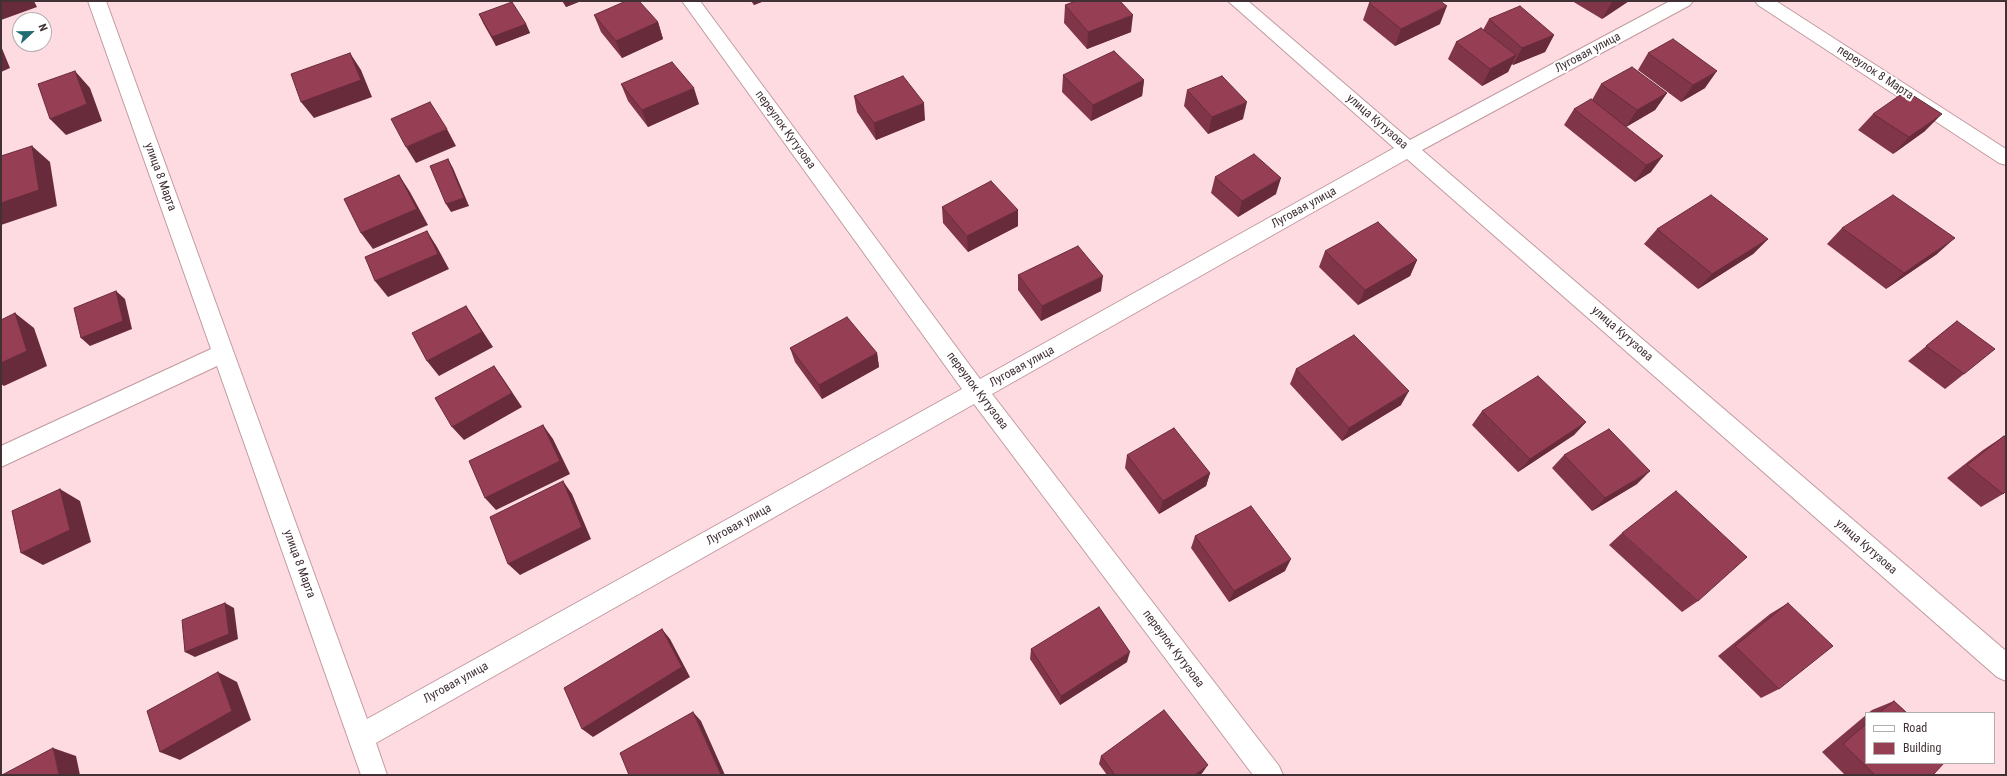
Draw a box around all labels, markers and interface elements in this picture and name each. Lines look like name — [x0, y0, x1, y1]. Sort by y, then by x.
north arrow — [12, 12, 52, 52]
text: N — [35, 22, 50, 33]
street label: Луговая улица — [1553, 30, 1623, 76]
street label: переулок 8 Марта — [1834, 43, 1916, 103]
street label: переулок Кутузова — [752, 88, 818, 172]
street label: улица Кутузова — [1343, 91, 1411, 153]
street label: улица 8 Марта — [141, 141, 179, 213]
street label: Луговая улица — [1269, 184, 1339, 232]
street label: улица Кутузова — [1588, 303, 1656, 365]
street label: Луговая улица — [987, 343, 1057, 391]
street label: переулок Кутузова — [943, 349, 1011, 433]
street label: Луговая улица — [704, 501, 774, 549]
street label: улица Кутузова — [1832, 516, 1900, 578]
street label: улица 8 Марта — [280, 528, 318, 600]
street label: переулок Кутузова — [1139, 607, 1207, 691]
street label: Луговая улица — [421, 659, 491, 707]
legend — [1865, 712, 1995, 764]
text: Road — [1903, 721, 1927, 735]
text: Building — [1903, 741, 1941, 755]

